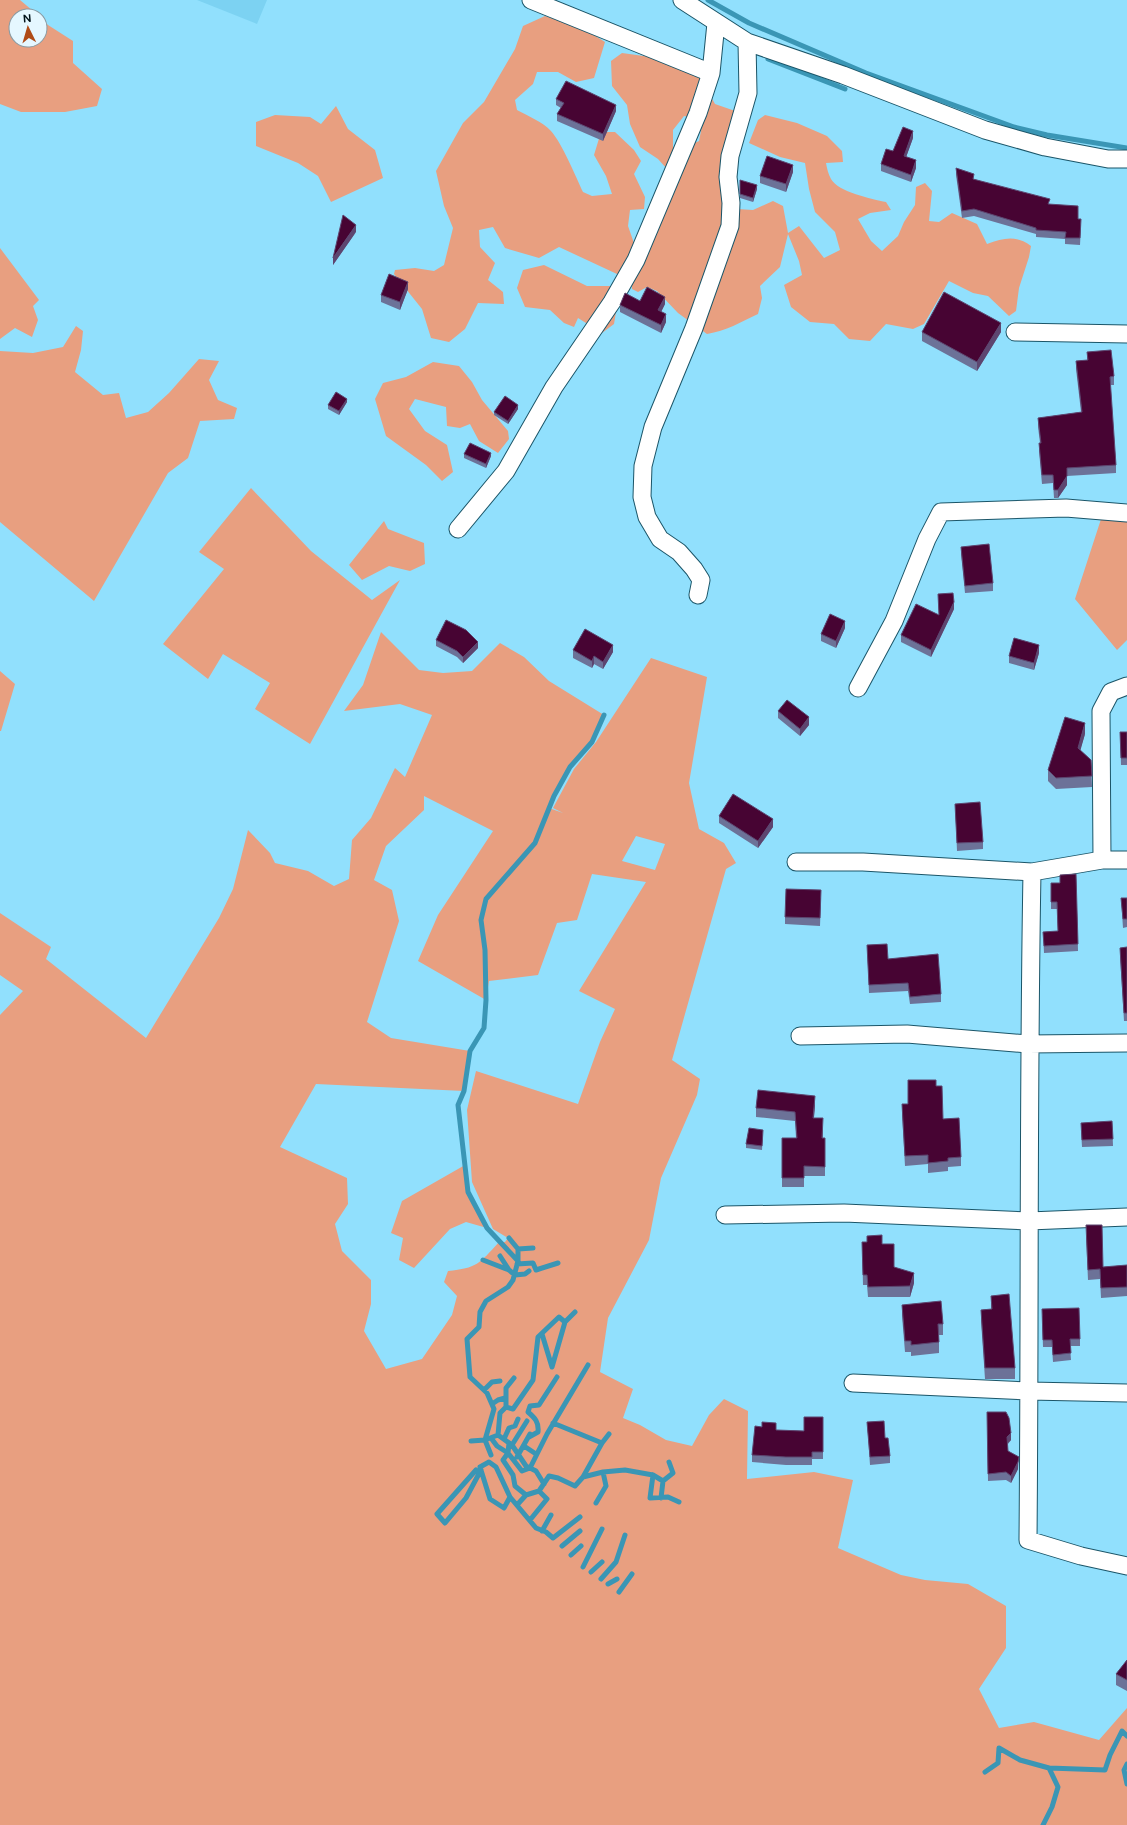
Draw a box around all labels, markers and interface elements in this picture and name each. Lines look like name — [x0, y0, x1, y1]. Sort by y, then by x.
north arrow — [8, 8, 48, 48]
text: N — [22, 12, 32, 25]

